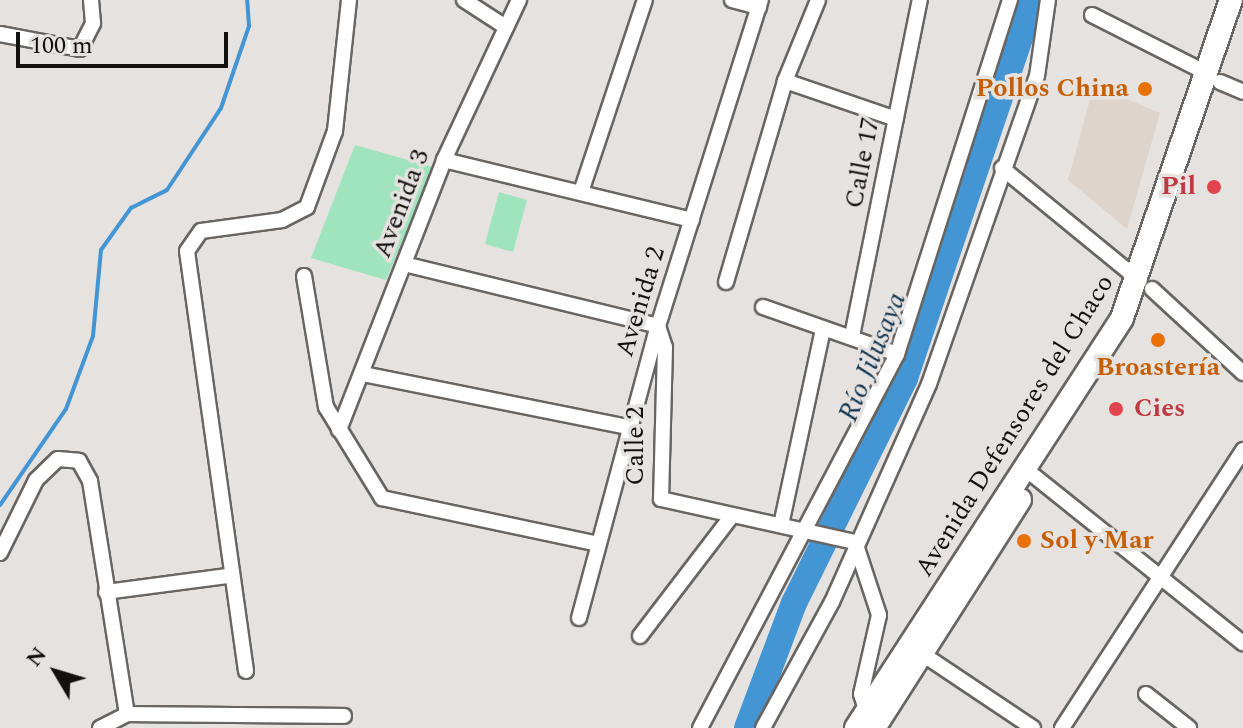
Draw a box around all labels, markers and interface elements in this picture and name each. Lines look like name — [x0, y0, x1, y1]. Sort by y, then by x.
scale bar — [20, 16, 232, 66]
text: 100 m — [30, 28, 93, 64]
place label: Pollos China — [976, 73, 1129, 105]
marker: Pollos China — [1136, 80, 1154, 98]
street label: Calle 17 — [839, 115, 887, 211]
street label: Avenida 3 — [367, 145, 437, 263]
place label: Pil — [1161, 171, 1196, 203]
marker: Pil — [1203, 176, 1225, 198]
street label: Avenida 2 — [610, 243, 672, 361]
street label: Avenida Defensores del Chaco — [909, 269, 1121, 583]
water label: Río Jilusaya — [832, 288, 914, 426]
marker: Broastería — [1149, 331, 1167, 349]
place label: Broastería — [1096, 352, 1220, 384]
place label: Cies — [1134, 393, 1185, 425]
marker: Cies — [1105, 398, 1127, 420]
street label: Calle 2 — [620, 407, 652, 485]
place label: Sol y Mar — [1040, 525, 1154, 557]
marker: Sol y Mar — [1015, 532, 1033, 550]
north arrow — [16, 632, 96, 712]
text: N — [18, 640, 55, 674]

